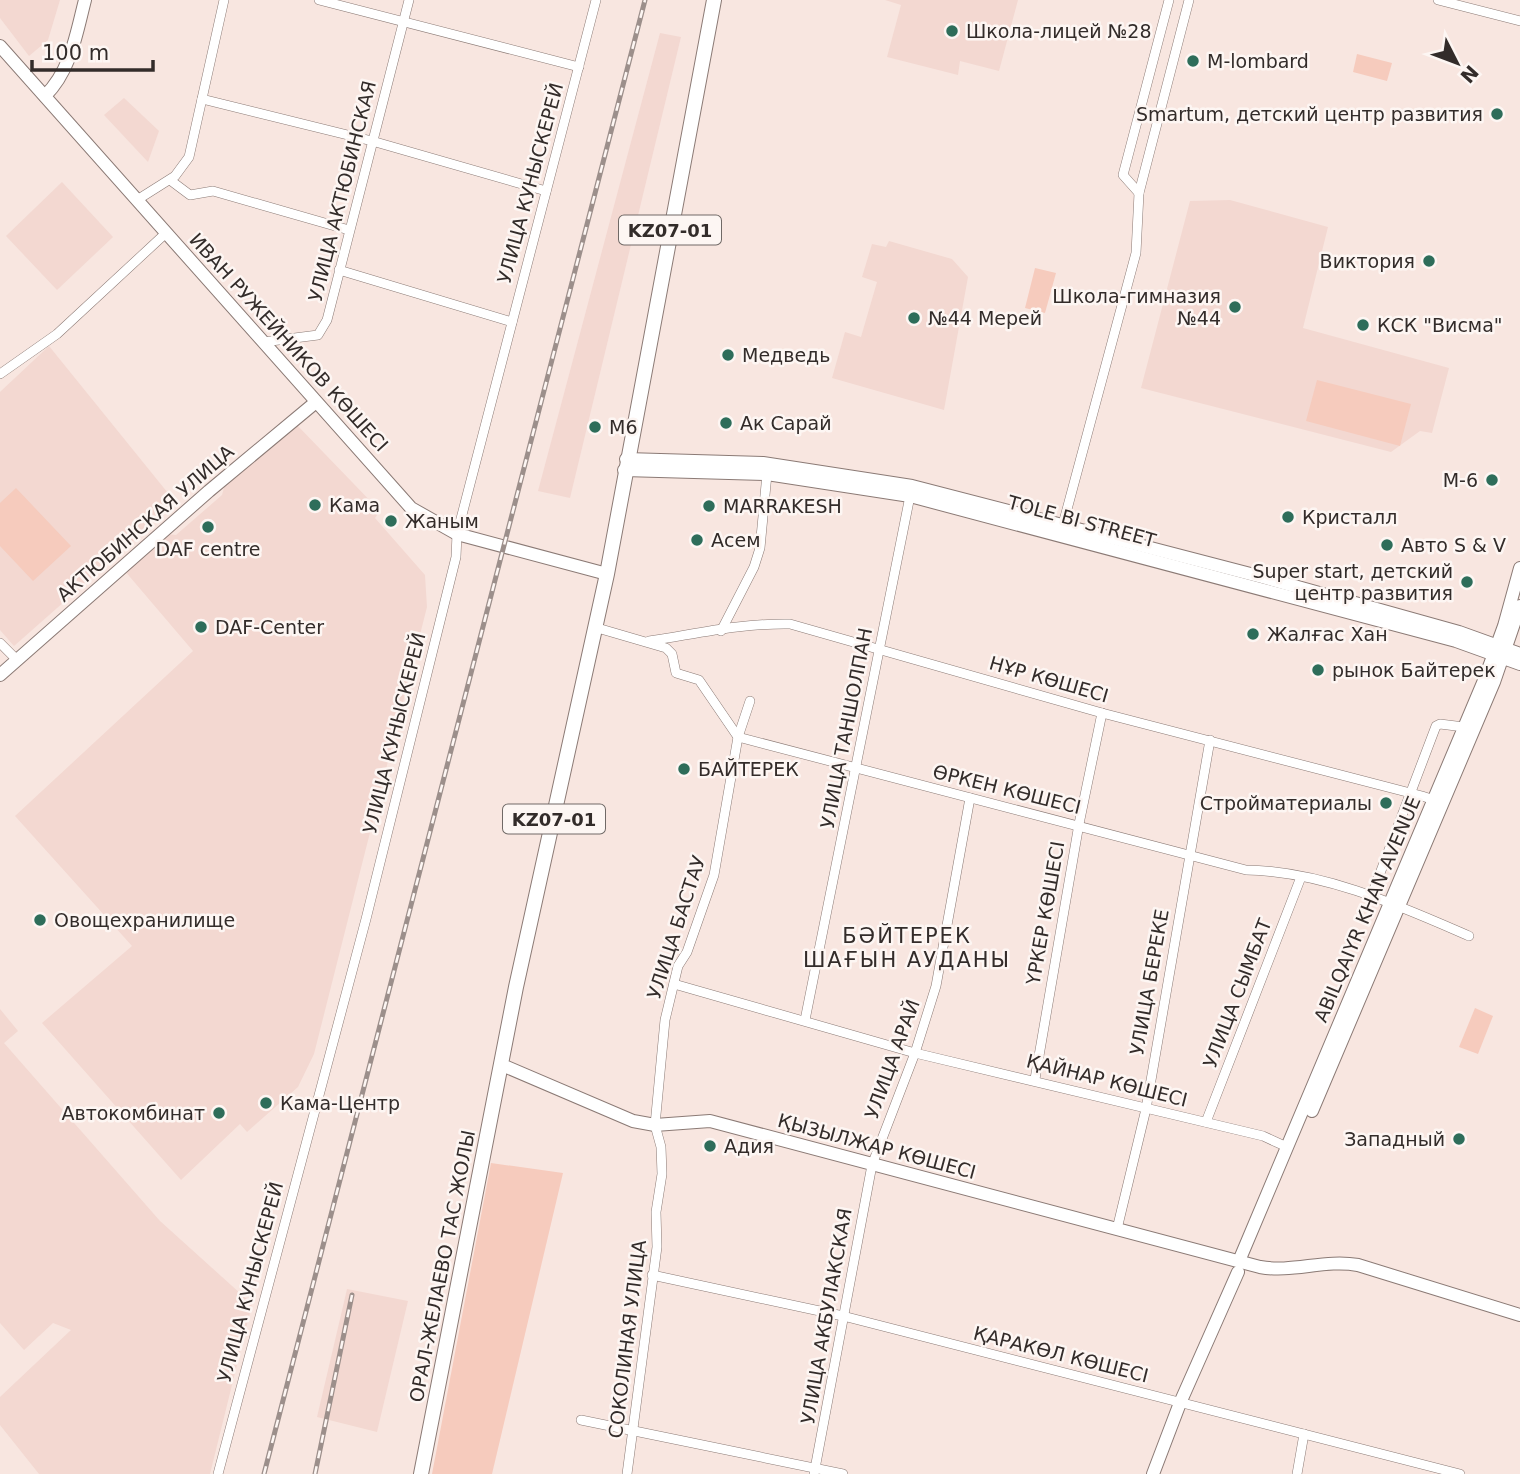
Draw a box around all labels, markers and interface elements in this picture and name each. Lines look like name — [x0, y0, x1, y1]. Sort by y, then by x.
place label: Школа-лицей №28 — [966, 20, 1152, 42]
marker: Школа-лицей №28 — [944, 23, 960, 39]
scale bar — [32, 28, 152, 72]
north arrow — [1422, 28, 1492, 98]
text: 100 m — [42, 41, 109, 65]
place label: M-lombard — [1207, 50, 1309, 72]
marker: M-lombard — [1185, 53, 1201, 69]
text: N — [1456, 61, 1483, 88]
street label: УЛИЦА АКТЮБИНСКАЯ — [304, 78, 380, 304]
street label: УЛИЦА КУНЫСКЕРЕЙ — [493, 80, 567, 286]
place label: Smartum, детский центр развития — [1136, 103, 1483, 125]
marker: Smartum, детский центр развития — [1489, 106, 1505, 122]
road number: KZ07-01 — [619, 215, 721, 244]
street label: ИВАН РУЖЕЙНИКОВ КӨШЕСІ — [185, 228, 393, 456]
place label: Виктория — [1320, 250, 1415, 272]
marker: Виктория — [1421, 253, 1437, 269]
place label: Школа-гимназия №44 — [1052, 285, 1221, 329]
marker: Школа-гимназия №44 — [1227, 299, 1243, 315]
place label: №44 Мерей — [928, 307, 1042, 329]
marker: №44 Мерей — [906, 310, 922, 326]
place label: КСК "Висма" — [1377, 314, 1503, 336]
marker: КСК "Висма" — [1355, 317, 1371, 333]
place label: Медведь — [742, 344, 830, 366]
marker: Медведь — [720, 347, 736, 363]
place label: Ак Сарай — [740, 412, 831, 434]
marker: Ак Сарай — [718, 415, 734, 431]
place label: М6 — [609, 416, 637, 438]
marker: М6 — [587, 419, 603, 435]
street label: АКТЮБИНСКАЯ УЛИЦА — [52, 440, 238, 606]
place label: M-6 — [1443, 469, 1478, 491]
marker: M-6 — [1484, 472, 1500, 488]
street label: TOLE BI STREET — [1005, 490, 1159, 551]
place label: Кама — [329, 494, 380, 516]
place label: MARRAKESH — [723, 495, 842, 517]
marker: Кама — [307, 497, 323, 513]
marker: MARRAKESH — [701, 498, 717, 514]
place label: Кристалл — [1302, 506, 1397, 528]
marker: Кристалл — [1280, 509, 1296, 525]
place label: Жаным — [405, 510, 479, 532]
marker: Жаным — [383, 513, 399, 529]
marker: DAF centre — [200, 519, 216, 535]
place label: Асем — [711, 529, 760, 551]
marker: Асем — [689, 532, 705, 548]
place label: Авто S & V — [1401, 534, 1506, 556]
marker: Авто S & V — [1379, 537, 1395, 553]
place label: DAF centre — [156, 538, 260, 560]
place label: Super start, детский центр развития — [1252, 560, 1453, 604]
marker: Super start, детский центр развития — [1459, 574, 1475, 590]
place label: DAF-Center — [215, 616, 324, 638]
marker: DAF-Center — [193, 619, 209, 635]
place label: Жалғас Хан — [1267, 623, 1388, 645]
street label: УЛИЦА ТАНШОЛПАН — [816, 626, 876, 830]
marker: Жалғас Хан — [1245, 626, 1261, 642]
street label: УЛИЦА КУНЫСКЕРЕЙ — [358, 630, 430, 836]
street label: НҰР КӨШЕСІ — [987, 651, 1111, 707]
place label: рынок Байтерек — [1332, 659, 1496, 681]
marker: рынок Байтерек — [1310, 662, 1326, 678]
place label: БАЙТЕРЕК — [698, 758, 799, 780]
street label: ӨРКЕН КӨШЕСІ — [931, 760, 1083, 818]
marker: БАЙТЕРЕК — [676, 761, 692, 777]
place label: Стройматериалы — [1200, 792, 1372, 814]
street label: ABILQAIYR KHAN AVENUE — [1309, 793, 1425, 1025]
marker: Стройматериалы — [1378, 795, 1394, 811]
road number: KZ07-01 — [503, 804, 605, 834]
street label: ҮРКЕР КӨШЕСІ — [1021, 839, 1068, 988]
street label: УЛИЦА БАСТАУ — [642, 852, 710, 1001]
street label: УЛИЦА БЕРЕКЕ — [1125, 907, 1173, 1057]
place label: Овощехранилище — [54, 909, 235, 931]
marker: Овощехранилище — [32, 912, 48, 928]
street label: УЛИЦА СЫМБАТ — [1198, 915, 1276, 1071]
district label: БӘЙТЕРЕК ШАҒЫН АУДАНЫ — [803, 923, 1011, 972]
street label: УЛИЦА АРАЙ — [860, 996, 924, 1122]
street label: ҚАЙНАР КӨШЕСІ — [1024, 1049, 1190, 1111]
place label: Кама-Центр — [280, 1092, 400, 1114]
marker: Кама-Центр — [258, 1095, 274, 1111]
place label: Автокомбинат — [61, 1102, 205, 1124]
marker: Автокомбинат — [211, 1105, 227, 1121]
street label: ҚЫЗЫЛЖАР КӨШЕСІ — [776, 1109, 978, 1183]
street label: ОРАЛ-ЖЕЛАЕВО ТАС ЖОЛЫ — [405, 1128, 479, 1404]
place label: Западный — [1344, 1128, 1445, 1150]
marker: Западный — [1451, 1131, 1467, 1147]
place label: Адия — [724, 1135, 774, 1157]
marker: Адия — [702, 1138, 718, 1154]
street label: УЛИЦА КУНЫСКЕРЕЙ — [213, 1179, 287, 1385]
street label: УЛИЦА АКБУЛАКСКАЯ — [796, 1206, 856, 1426]
street label: СОКОЛИНАЯ УЛИЦА — [604, 1239, 650, 1439]
street label: ҚАРАКӨЛ КӨШЕСІ — [971, 1322, 1151, 1386]

